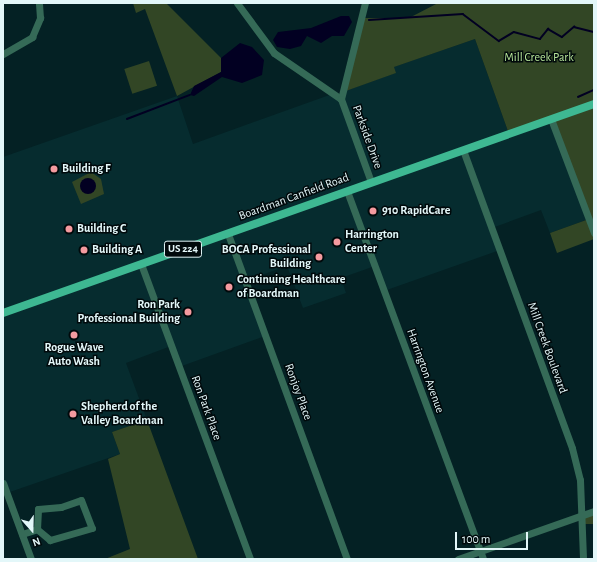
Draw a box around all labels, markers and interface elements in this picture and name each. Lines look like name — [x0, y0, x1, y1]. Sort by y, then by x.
park label: Mill Creek Park — [504, 51, 574, 65]
street label: Parkside Drive — [349, 103, 385, 171]
place label: Building F — [62, 162, 111, 176]
marker: Building F — [49, 164, 59, 174]
street label: Boardman Canfield Road — [237, 170, 351, 224]
place label: 910 RapidCare — [382, 204, 450, 218]
marker: 910 RapidCare — [367, 205, 379, 217]
place label: Building C — [77, 222, 126, 236]
marker: Building C — [64, 224, 74, 234]
place label: Harrington Center — [345, 228, 399, 256]
marker: Harrington Center — [332, 237, 342, 247]
road number: US 224 — [163, 240, 203, 258]
place label: Building A — [92, 243, 142, 257]
place label: BOCA Professional Building — [222, 243, 311, 271]
marker: Building A — [79, 245, 89, 255]
marker: BOCA Professional Building — [314, 252, 324, 262]
place label: Continuing Healthcare of Boardman — [237, 273, 346, 301]
marker: Continuing Healthcare of Boardman — [224, 282, 234, 292]
place label: Ron Park Professional Building — [78, 298, 180, 326]
street label: Mill Creek Boulevard — [524, 300, 570, 396]
marker: Ron Park Professional Building — [183, 307, 193, 317]
street label: Harrington Avenue — [403, 327, 447, 415]
marker: Rogue Wave Auto Wash — [69, 330, 79, 340]
place label: Rogue Wave Auto Wash — [44, 341, 104, 369]
street label: Ronjoy Place — [281, 362, 315, 422]
street label: Ron Park Place — [188, 374, 224, 442]
place label: Shepherd of the Valley Boardman — [81, 400, 163, 428]
marker: Shepherd of the Valley Boardman — [68, 409, 78, 419]
north arrow — [12, 510, 52, 550]
scale bar — [457, 524, 530, 550]
text: 100 m — [462, 533, 490, 545]
text: N — [31, 535, 42, 548]

